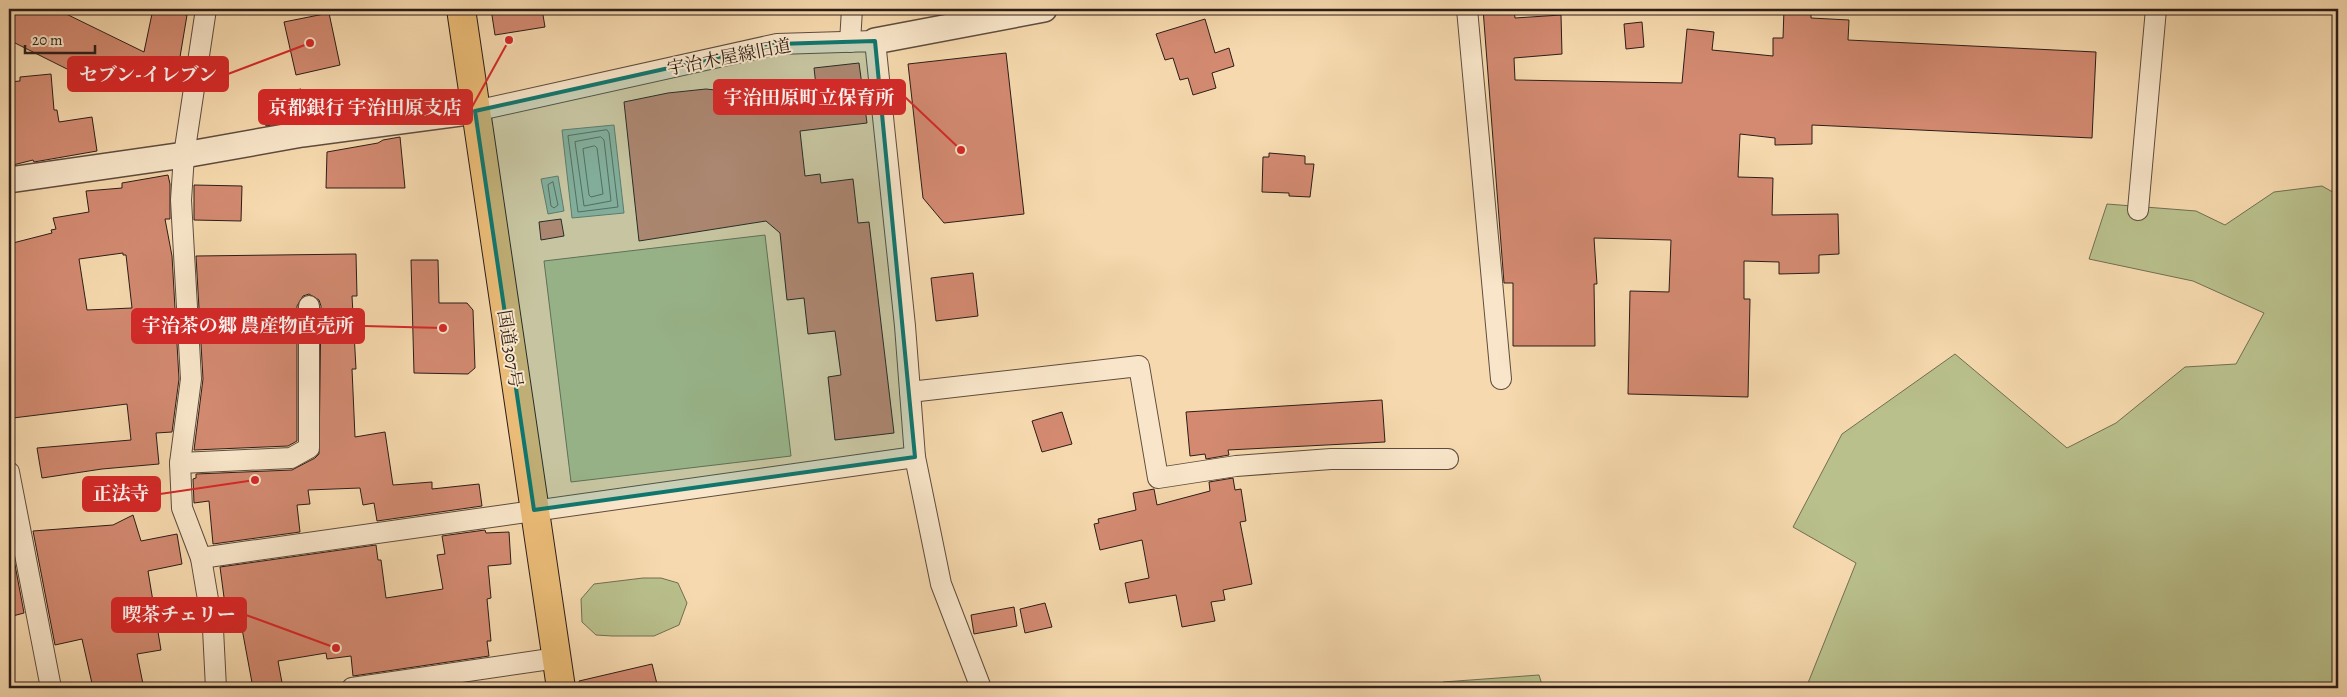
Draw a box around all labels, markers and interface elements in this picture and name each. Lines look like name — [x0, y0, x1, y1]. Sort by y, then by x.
scale bar — [25, 22, 95, 54]
text: 20 m — [32, 30, 63, 50]
street label: 宇治木屋線旧道 — [665, 33, 793, 81]
callout: セブン-イレブン — [68, 57, 228, 91]
text: セブン-イレブン — [79, 62, 217, 88]
callout: 宇治田原町立保育所 — [714, 80, 905, 114]
text: 宇治田原町立保育所 — [723, 85, 895, 111]
callout: 京都銀行 宇治田原支店 — [259, 90, 472, 124]
text: 京都銀行 宇治田原支店 — [268, 95, 462, 121]
street label: 国道307号 — [492, 308, 528, 390]
callout: 宇治茶の郷 農産物直売所 — [132, 309, 364, 343]
text: 宇治茶の郷 農産物直売所 — [142, 313, 354, 339]
callout: 正法寺 — [83, 477, 160, 511]
text: 正法寺 — [92, 481, 150, 507]
callout: 喫茶チェリー — [112, 598, 246, 632]
text: 喫茶チェリー — [122, 602, 236, 628]

